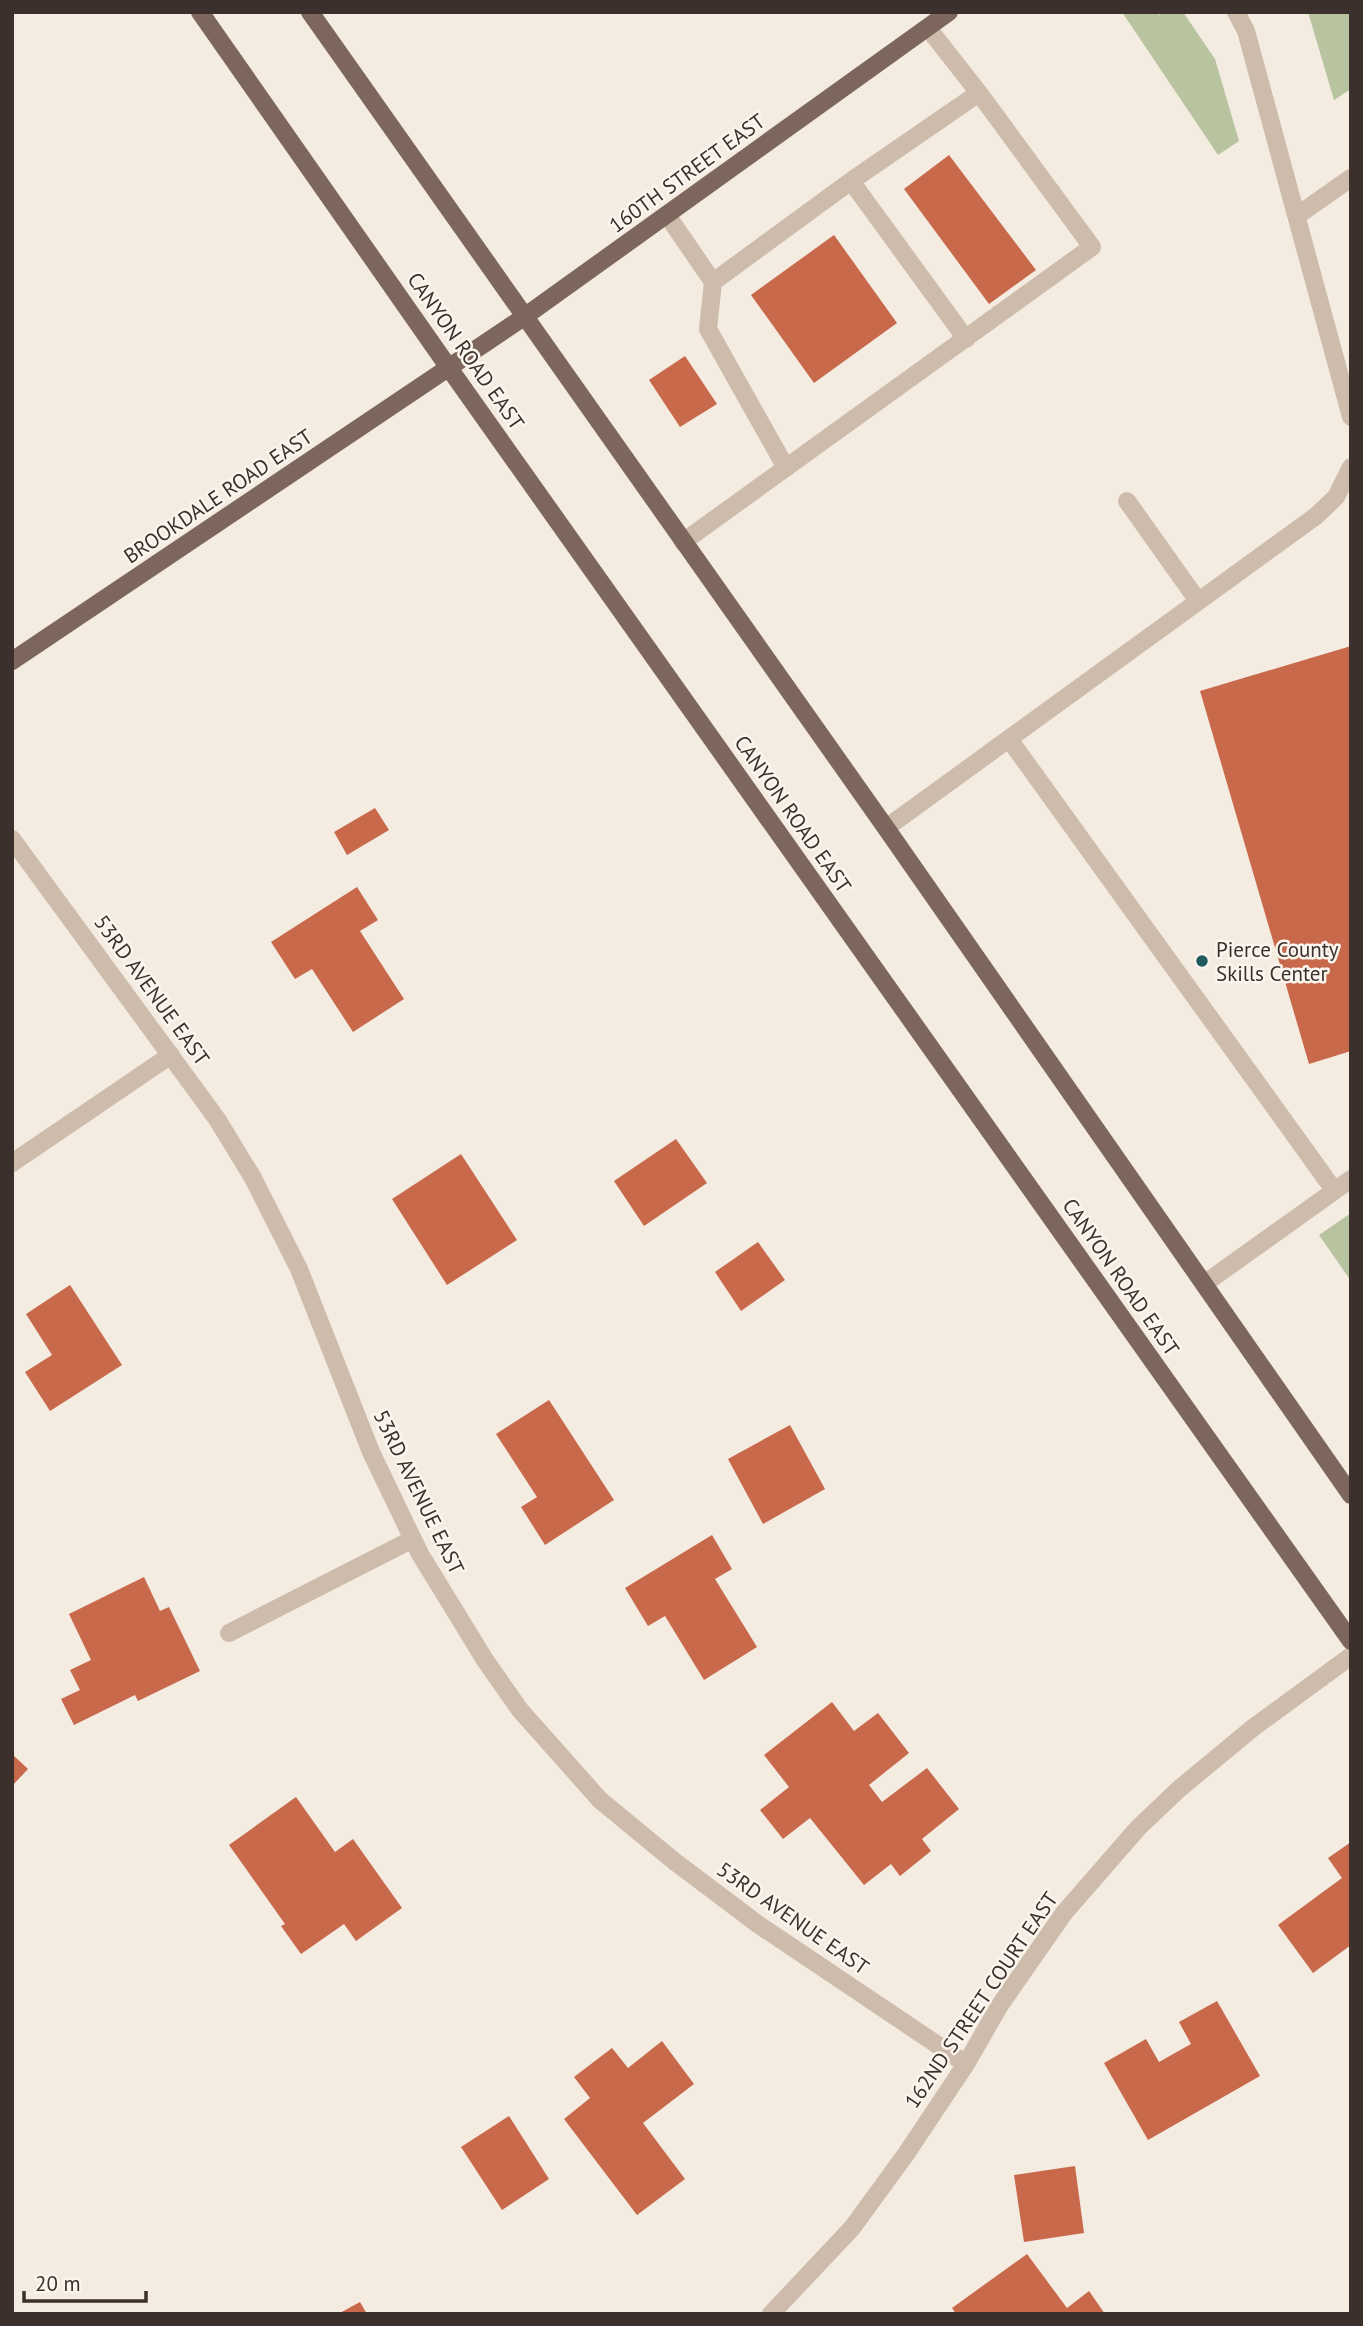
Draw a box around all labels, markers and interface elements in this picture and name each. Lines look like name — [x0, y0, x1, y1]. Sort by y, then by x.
street label: 160TH STREET EAST — [604, 107, 771, 239]
street label: CANYON ROAD EAST — [402, 267, 531, 435]
street label: BROOKDALE ROAD EAST — [118, 423, 318, 569]
street label: CANYON ROAD EAST — [729, 730, 858, 898]
street label: 53RD AVENUE EAST — [88, 909, 216, 1071]
place label: Pierce County Skills Center — [1216, 936, 1339, 987]
marker: Pierce County Skills Center — [1194, 953, 1210, 969]
street label: CANYON ROAD EAST — [1057, 1193, 1186, 1361]
street label: 53RD AVENUE EAST — [367, 1405, 471, 1579]
street label: 53RD AVENUE EAST — [712, 1855, 875, 1981]
street label: 162ND STREET COURT EAST — [898, 1886, 1064, 2113]
scale bar — [24, 2260, 147, 2304]
text: 20 m — [35, 2270, 81, 2297]

